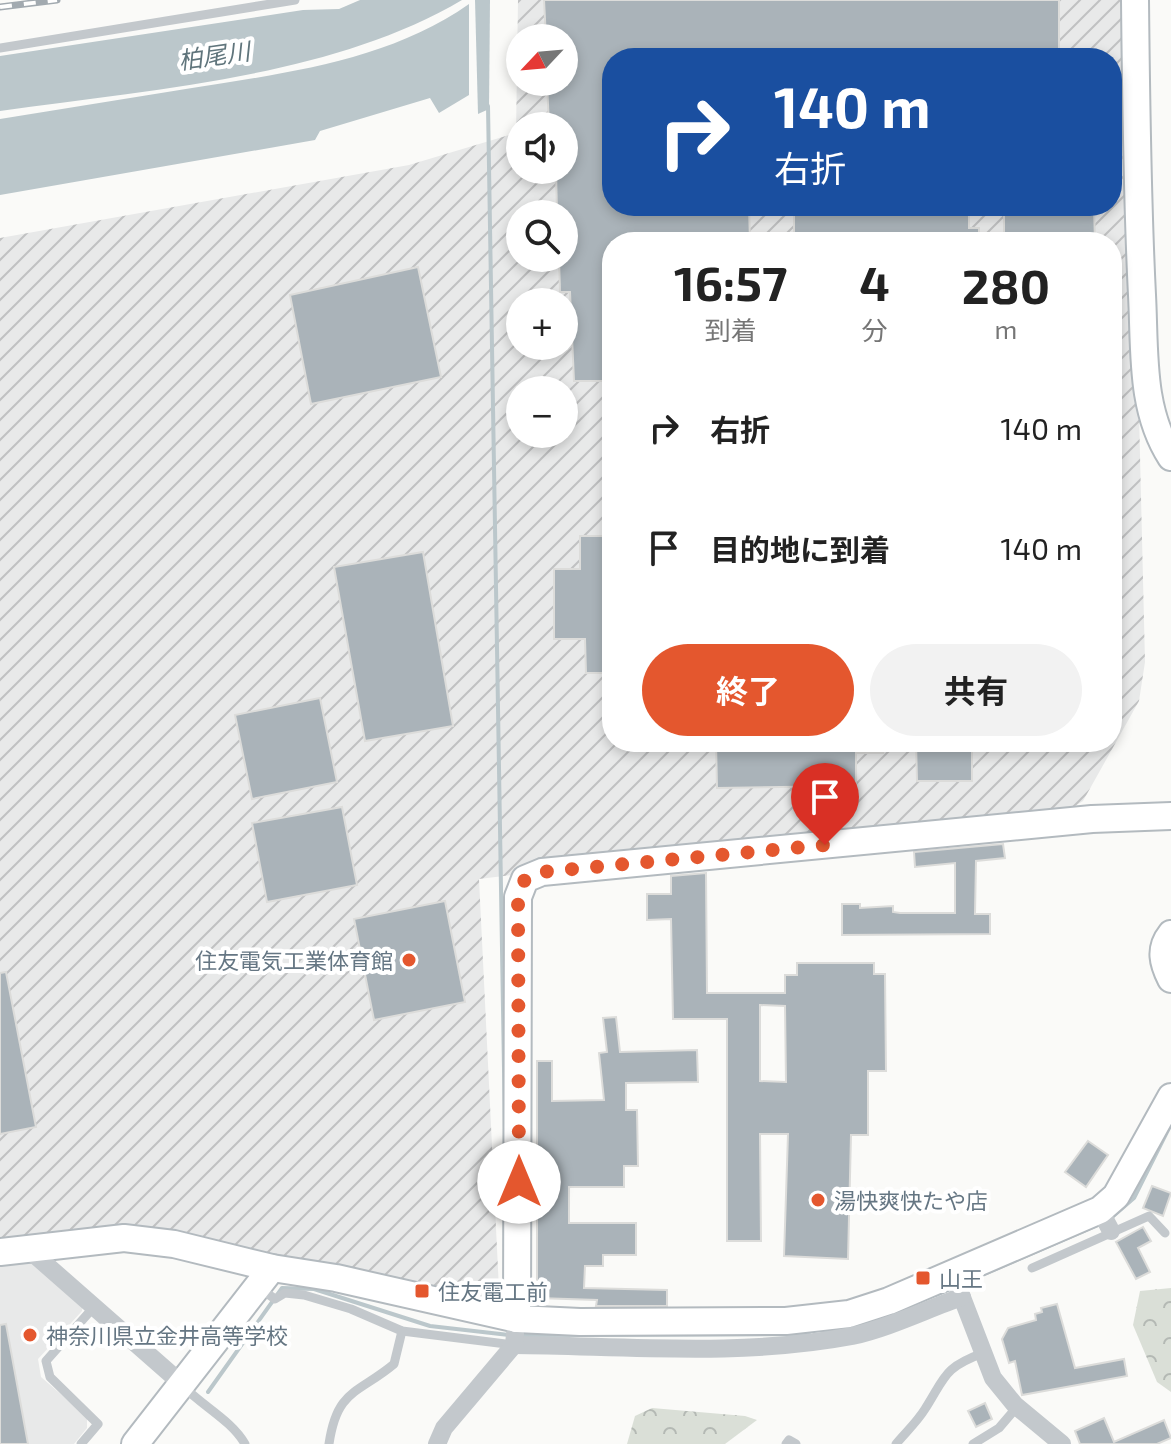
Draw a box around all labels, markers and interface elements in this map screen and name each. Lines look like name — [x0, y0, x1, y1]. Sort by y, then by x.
north arrow — [506, 24, 578, 96]
map controls — [506, 24, 578, 448]
water label: 柏尾川 — [176, 35, 255, 74]
text: 140 m — [774, 72, 931, 139]
icon: right — [642, 80, 746, 184]
button: sound — [506, 112, 578, 184]
text: 右折 — [774, 146, 846, 189]
button: search — [506, 200, 578, 272]
text: 16:57 — [674, 253, 787, 311]
text: 4 — [859, 253, 890, 311]
text: 280 — [962, 256, 1050, 314]
button: + — [506, 288, 578, 360]
text: m — [995, 313, 1017, 344]
text: 到着 — [705, 314, 757, 345]
text: 分 — [862, 314, 888, 345]
button: − — [506, 376, 578, 448]
icon: right — [642, 406, 686, 450]
text: 140 m — [1001, 410, 1082, 446]
text: 右折 — [710, 411, 770, 447]
icon: arrive — [642, 526, 686, 570]
text: 140 m — [1001, 530, 1082, 566]
text: 目的地に到着 — [710, 531, 890, 567]
button: 終了 — [642, 644, 854, 736]
button: 共有 — [870, 644, 1082, 736]
pin — [791, 763, 859, 845]
icon: arrive — [803, 775, 847, 819]
place label: 住友電気工業体育館 — [195, 947, 393, 973]
marker: 住友電気工業体育館 — [400, 951, 418, 969]
position arrow — [477, 1140, 561, 1224]
place label: 湯快爽快たや店 — [834, 1187, 988, 1213]
marker: 湯快爽快たや店 — [809, 1191, 827, 1209]
place label: 山王 — [939, 1265, 983, 1291]
marker: 山王 — [914, 1269, 932, 1287]
place label: 住友電工前 — [438, 1278, 548, 1304]
marker: 住友電工前 — [413, 1282, 431, 1300]
place label: 神奈川県立金井高等学校 — [46, 1322, 288, 1348]
marker: 神奈川県立金井高等学校 — [21, 1326, 39, 1344]

